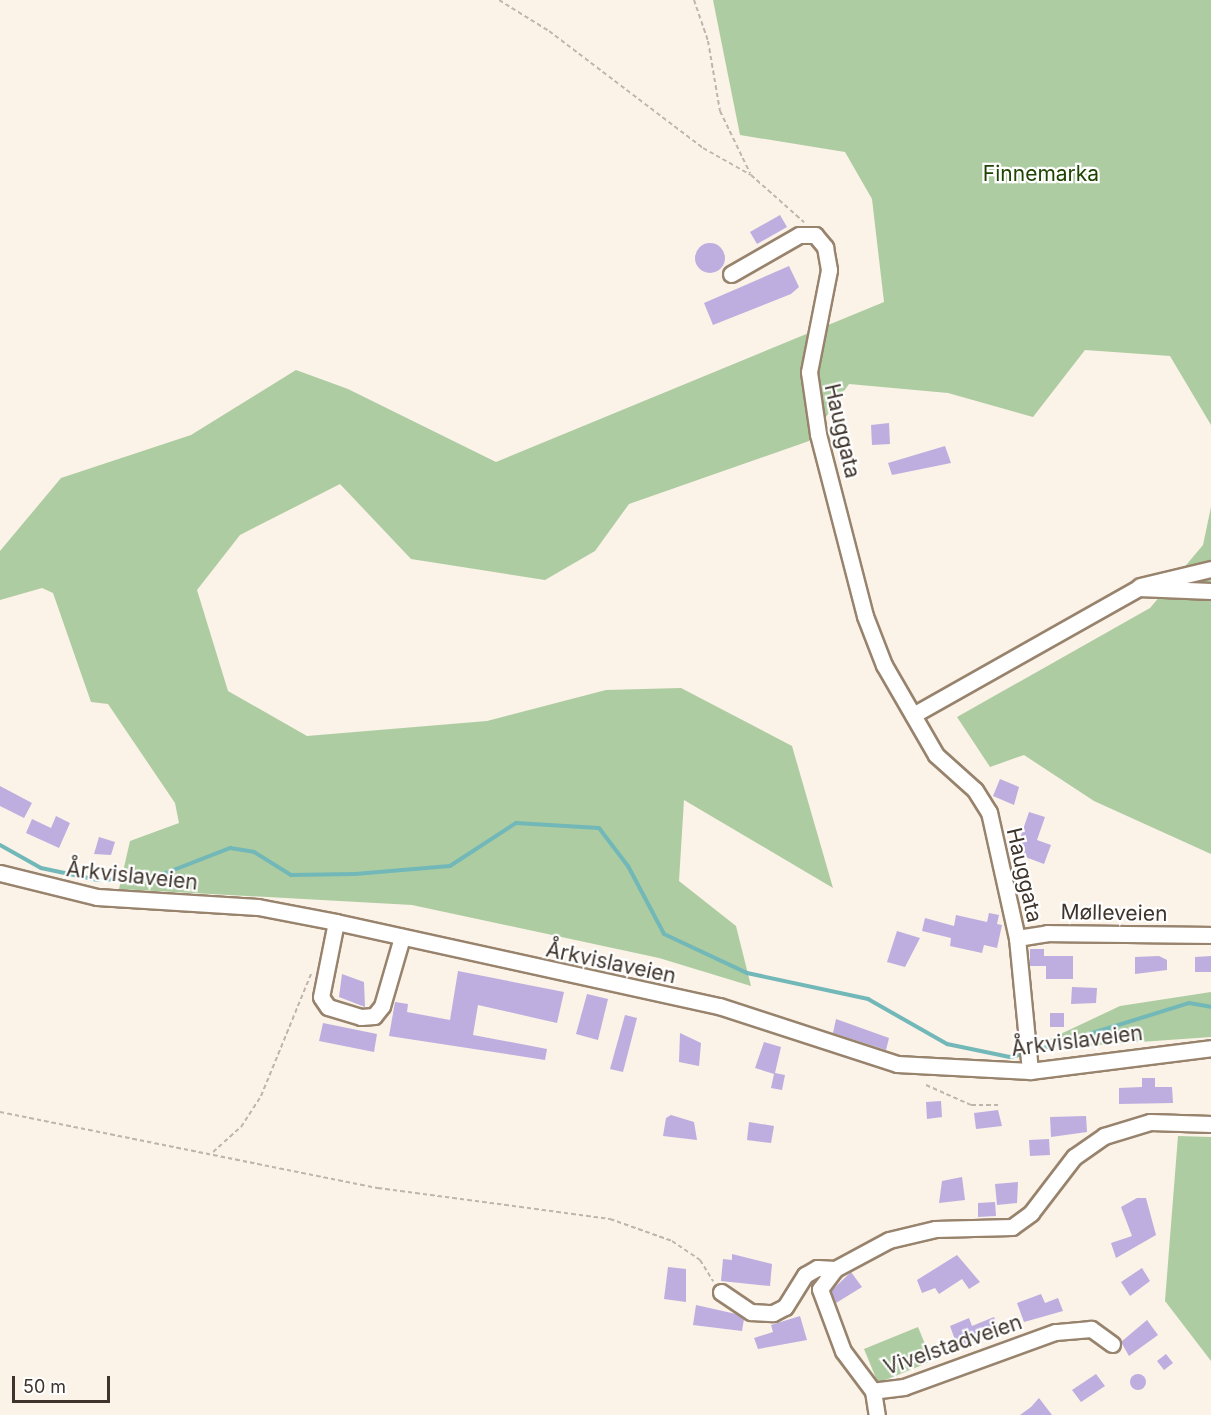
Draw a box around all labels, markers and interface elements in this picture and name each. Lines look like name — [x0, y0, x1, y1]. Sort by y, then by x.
park label: Finnemarka — [983, 161, 1099, 187]
street label: Hauggata — [819, 381, 865, 481]
street label: Hauggata — [1001, 825, 1047, 925]
street label: Årkvislaveien — [65, 857, 199, 895]
street label: Mølleveien — [1060, 899, 1168, 927]
street label: Årkvislaveien — [544, 937, 678, 989]
street label: Årkvislaveien — [1010, 1020, 1144, 1062]
street label: Vivelstadveien — [881, 1310, 1025, 1380]
scale bar — [15, 1364, 112, 1402]
text: 50 m — [23, 1376, 66, 1397]

